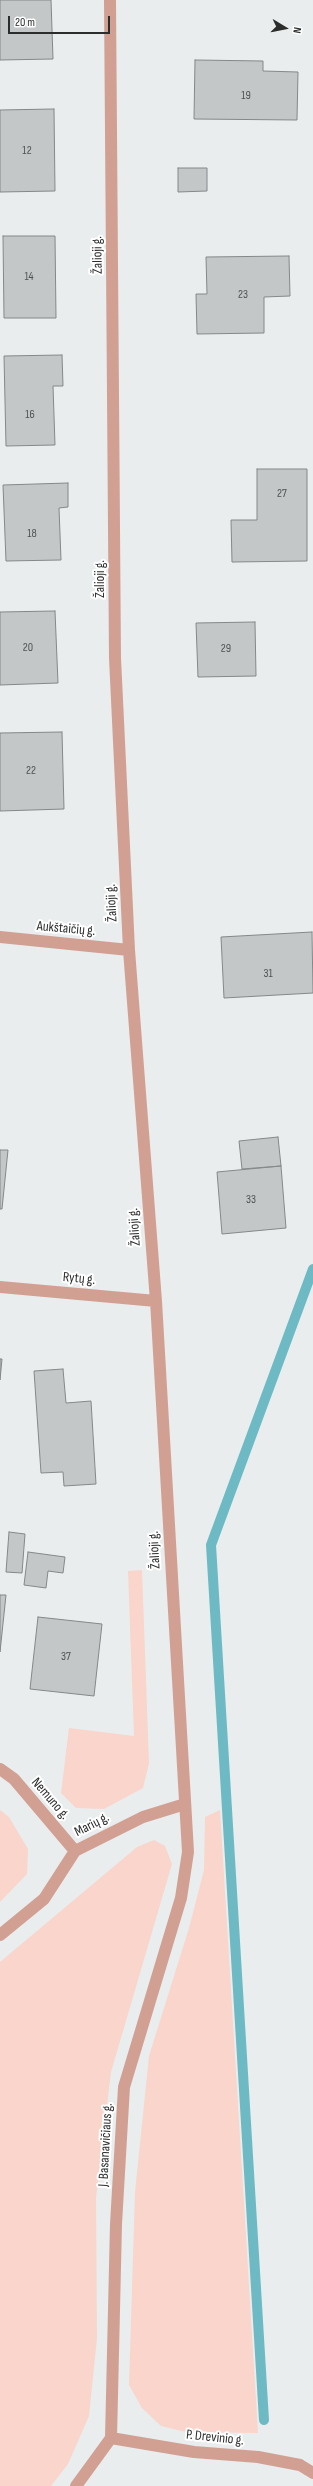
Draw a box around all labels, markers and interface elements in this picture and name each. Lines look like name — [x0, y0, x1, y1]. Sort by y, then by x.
scale bar — [10, 8, 112, 34]
north arrow — [265, 8, 305, 48]
text: 20 m — [15, 15, 35, 30]
text: N — [290, 26, 304, 34]
house number: 19 — [241, 89, 251, 103]
house number: 12 — [22, 144, 32, 158]
street label: Žalioji g. — [89, 236, 107, 274]
house number: 14 — [24, 270, 34, 284]
house number: 23 — [238, 288, 248, 302]
house number: 16 — [25, 408, 35, 422]
house number: 27 — [277, 487, 287, 501]
house number: 18 — [27, 527, 37, 541]
street label: Žalioji g. — [92, 560, 108, 598]
house number: 20 — [23, 641, 33, 655]
house number: 29 — [221, 642, 231, 656]
house number: 22 — [26, 764, 36, 778]
street label: Žalioji g. — [103, 884, 121, 922]
street label: Aukštaičių g. — [36, 918, 96, 940]
house number: 31 — [263, 967, 273, 981]
house number: 33 — [246, 1193, 256, 1207]
street label: Žalioji g. — [125, 1208, 145, 1246]
street label: Rytų g. — [62, 1269, 96, 1289]
street label: Žalioji g. — [146, 1531, 164, 1569]
house number: 37 — [61, 1650, 71, 1664]
street label: Nemuno g. — [27, 1775, 73, 1823]
street label: Marių g. — [72, 1809, 112, 1841]
street label: J. Basanavičiaus g. — [95, 2103, 117, 2187]
street label: P. Drevinio g. — [185, 2427, 245, 2449]

